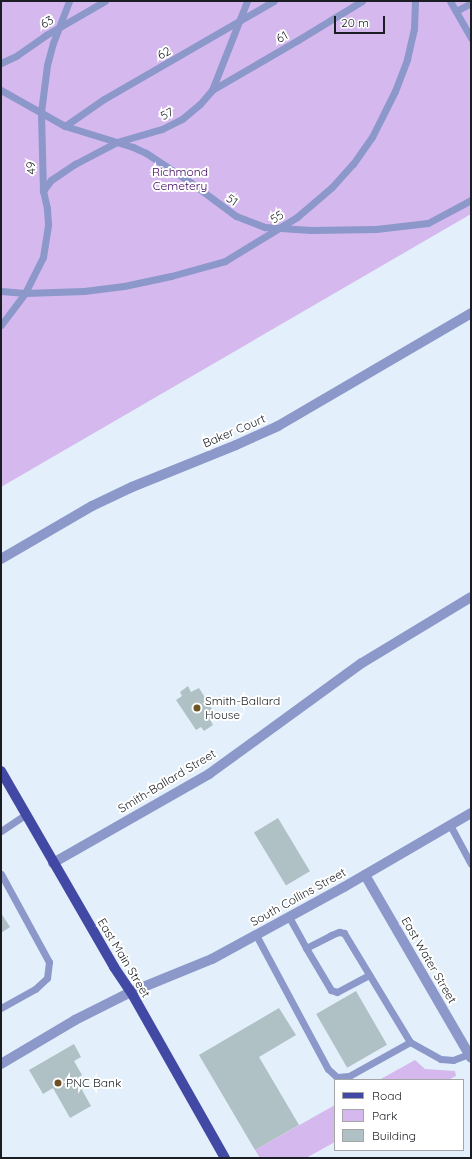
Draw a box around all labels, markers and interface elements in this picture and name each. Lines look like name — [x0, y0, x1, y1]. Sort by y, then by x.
scale bar — [336, 8, 387, 34]
street label: 63 — [38, 13, 56, 31]
text: 20 m — [341, 15, 369, 30]
street label: 61 — [274, 28, 290, 46]
street label: 62 — [155, 44, 173, 62]
street label: 57 — [158, 105, 176, 123]
street label: 49 — [23, 161, 39, 175]
park label: Richmond Cemetery — [152, 165, 208, 193]
street label: 51 — [223, 191, 241, 209]
street label: 55 — [268, 207, 286, 227]
street label: Baker Court — [201, 411, 267, 451]
place label: Smith-Ballard House — [205, 694, 280, 722]
marker: Smith-Ballard House — [192, 703, 202, 713]
street label: Smith-Ballard Street — [116, 746, 218, 816]
street label: South Collins Street — [248, 865, 348, 929]
street label: East Water Street — [398, 914, 460, 1006]
street label: East Main Street — [95, 916, 153, 1000]
place label: PNC Bank — [66, 1076, 121, 1090]
marker: PNC Bank — [53, 1078, 63, 1088]
legend — [334, 1079, 464, 1151]
text: Road — [372, 1088, 402, 1103]
text: Park — [372, 1108, 397, 1123]
text: Building — [372, 1128, 416, 1143]

